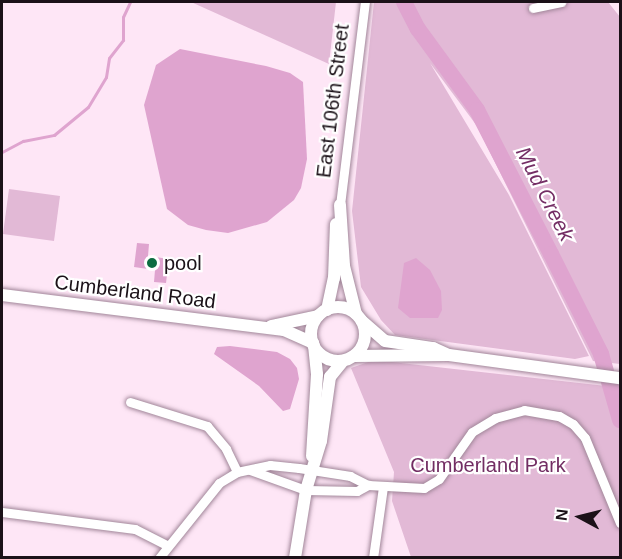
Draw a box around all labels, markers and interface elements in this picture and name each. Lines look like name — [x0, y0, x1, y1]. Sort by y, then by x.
street label: East 106th Street — [312, 23, 354, 179]
water label: Mud Creek — [510, 143, 580, 245]
place label: pool — [164, 251, 202, 275]
marker: pool — [145, 256, 159, 270]
street label: Cumberland Road — [53, 270, 217, 314]
park label: Cumberland Park — [410, 453, 566, 477]
north arrow — [550, 487, 610, 547]
text: N — [552, 508, 571, 522]

